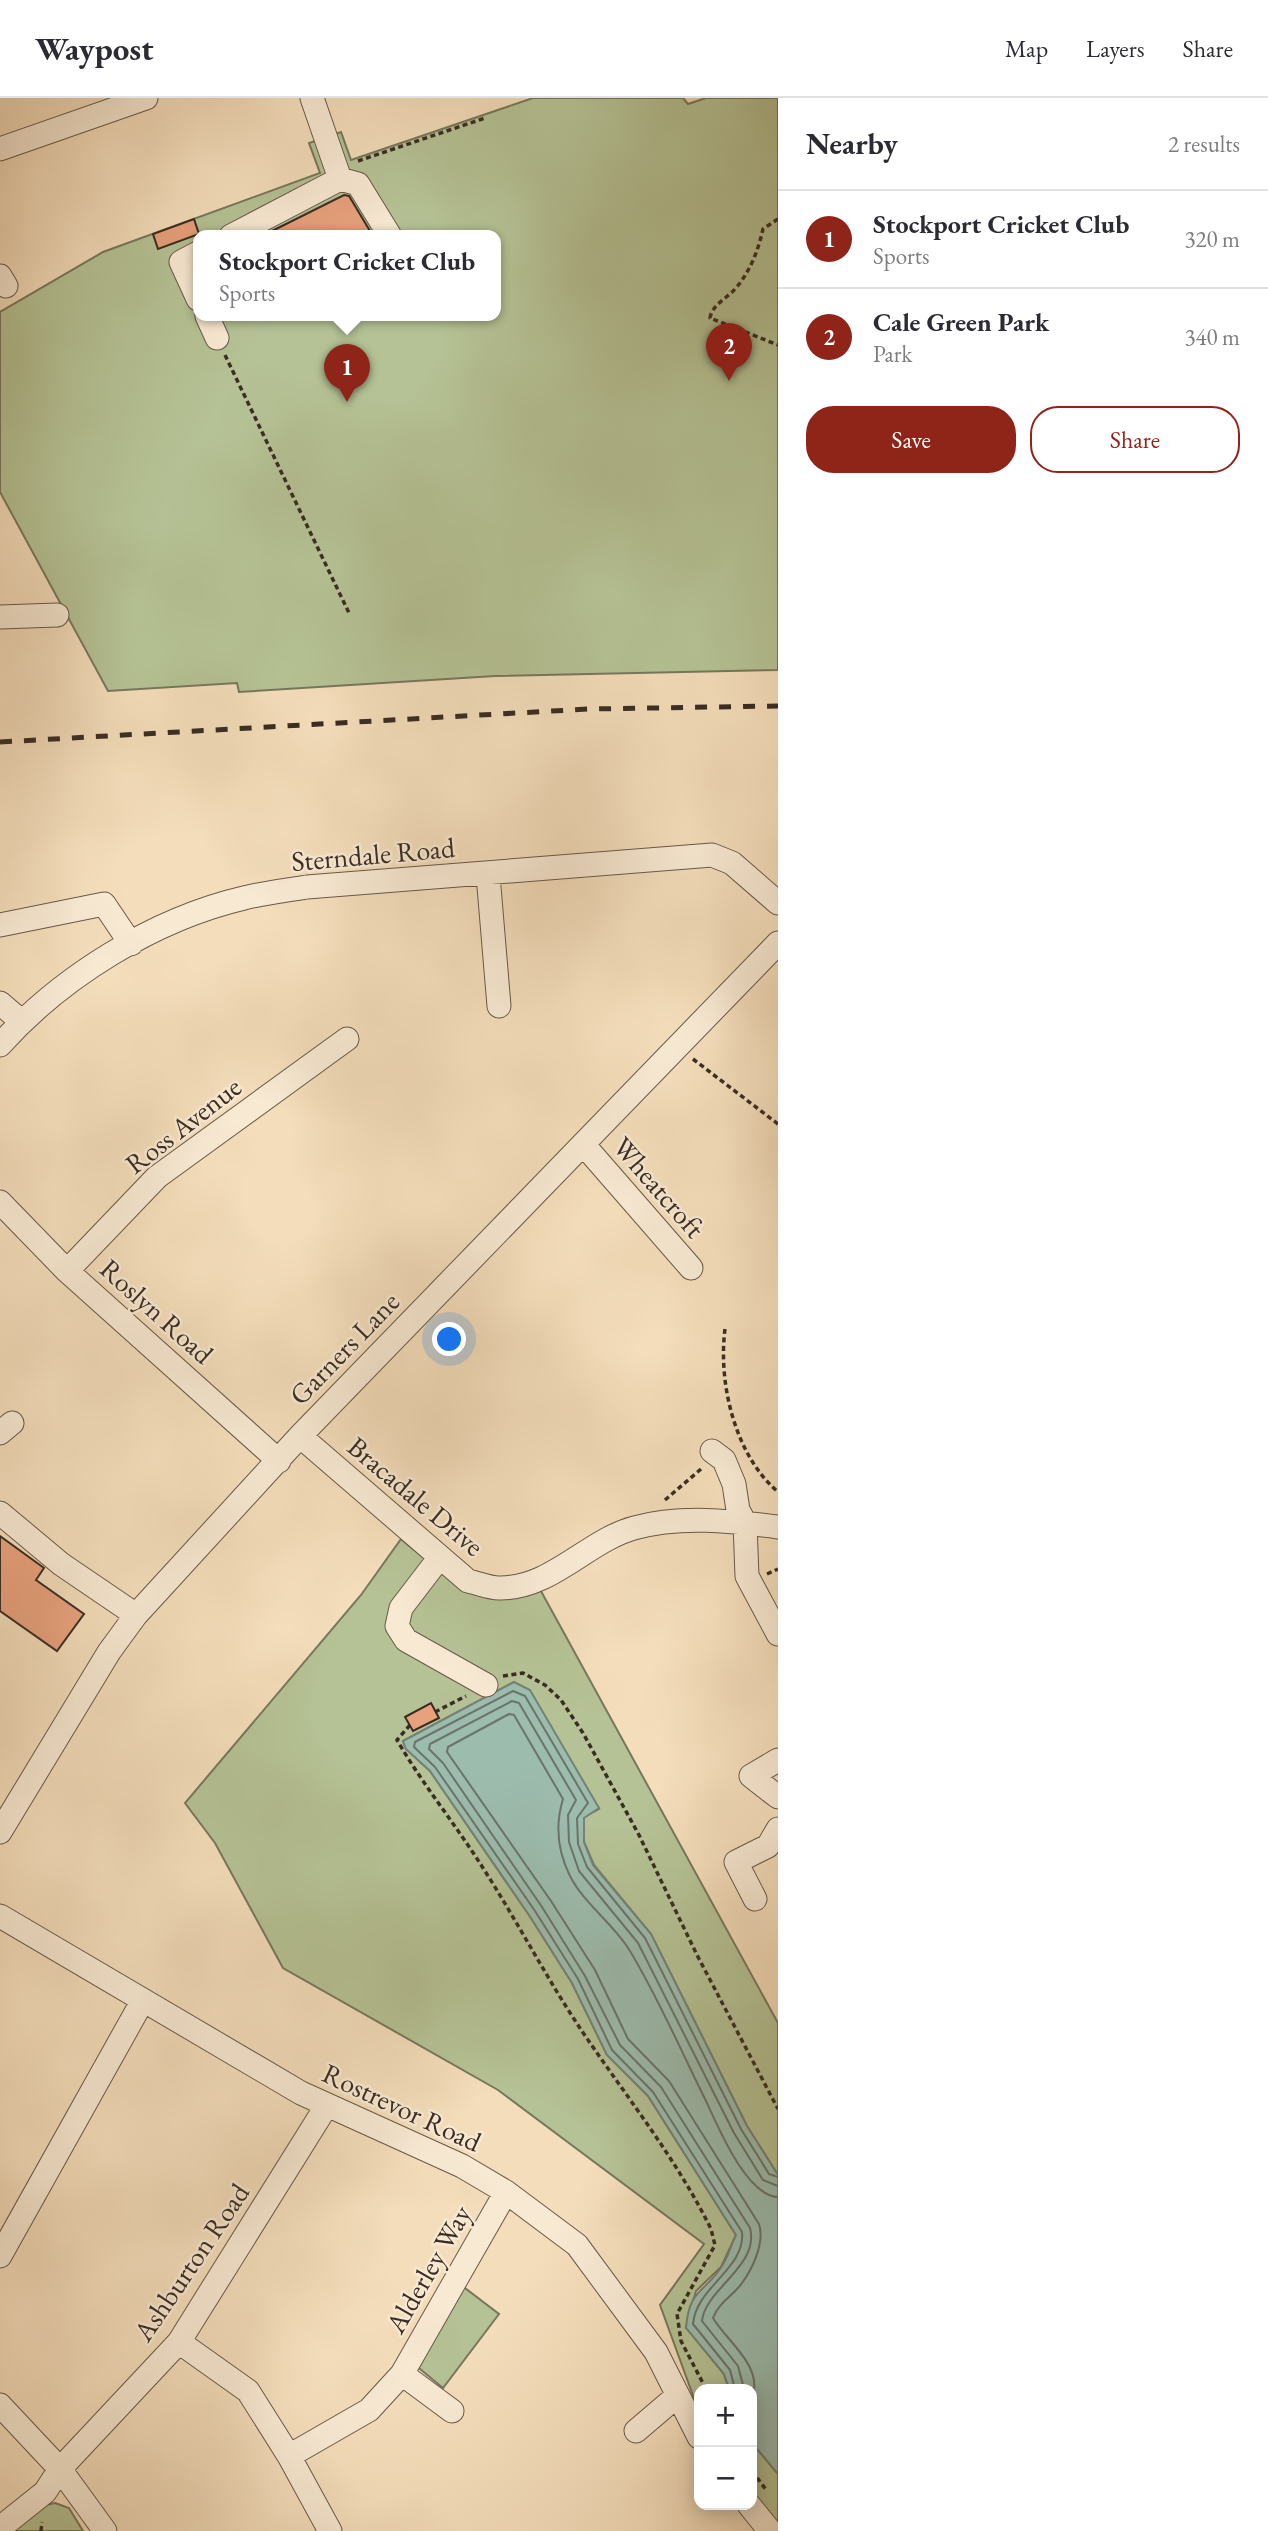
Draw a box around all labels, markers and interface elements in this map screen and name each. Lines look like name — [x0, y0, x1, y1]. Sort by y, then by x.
text: Waypost — [35, 27, 154, 70]
text: Map — [1005, 33, 1048, 64]
text: Layers — [1086, 33, 1145, 64]
text: Share — [1183, 33, 1233, 64]
text: Nearby — [806, 124, 898, 163]
text: 2 results — [1168, 129, 1240, 159]
text: Stockport Cricket Club — [873, 207, 1129, 241]
text: 1 — [823, 224, 835, 254]
text: 320 m — [1184, 224, 1240, 254]
popup — [193, 230, 501, 321]
text: Sports — [873, 241, 929, 271]
text: Stockport Cricket Club — [219, 244, 475, 278]
text: Sports — [219, 278, 275, 308]
text: Cale Green Park — [873, 305, 1049, 339]
text: 2 — [823, 322, 835, 352]
text: 340 m — [1184, 322, 1240, 352]
pin: 2 — [706, 323, 752, 381]
text: Park — [873, 339, 912, 369]
pin: 1 — [324, 344, 370, 402]
button: Save — [806, 406, 1016, 473]
button: Share — [1030, 406, 1240, 473]
street label: Sterndale Road — [290, 829, 457, 879]
street label: Ross Avenue — [118, 1068, 248, 1182]
street label: Wheatcroft — [605, 1129, 713, 1245]
street label: Roslyn Road — [93, 1251, 222, 1372]
street label: Garners Lane — [281, 1284, 407, 1412]
your location — [432, 1322, 466, 1356]
street label: Bracadale Drive — [340, 1428, 492, 1564]
street label: Rostrevor Road — [317, 2055, 488, 2160]
street label: Ashburton Road — [124, 2175, 258, 2349]
street label: Alderley Way — [376, 2198, 479, 2340]
map controls — [694, 2384, 757, 2510]
button: + — [694, 2384, 757, 2447]
button: − — [694, 2447, 757, 2510]

